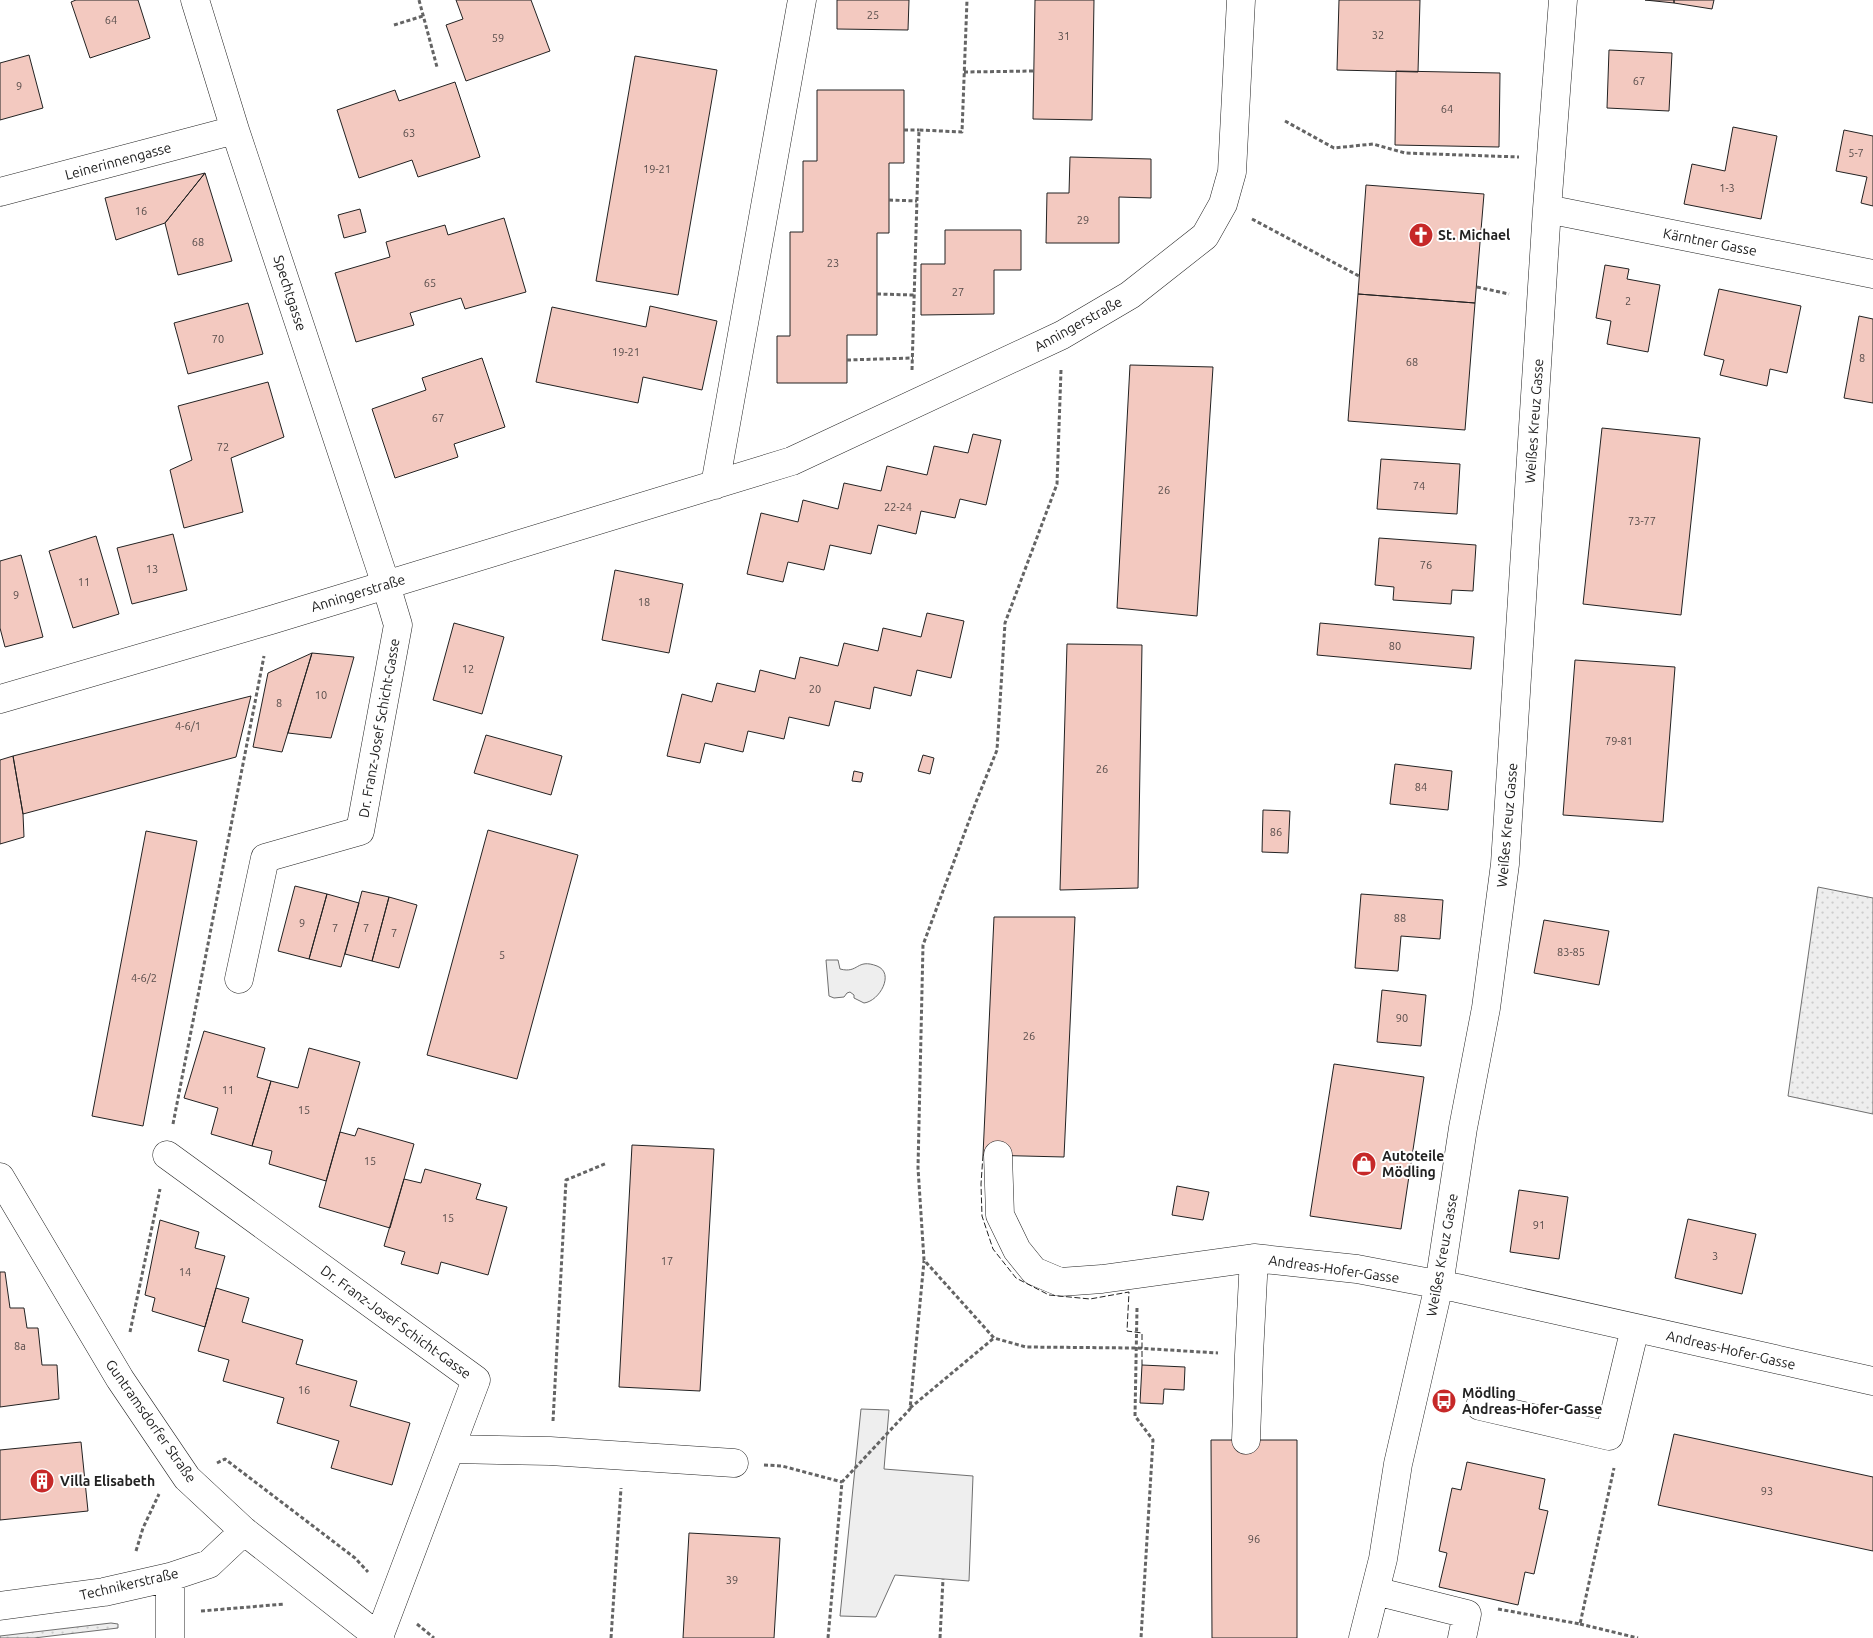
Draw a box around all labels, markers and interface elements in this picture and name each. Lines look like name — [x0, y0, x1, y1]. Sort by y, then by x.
house number: 25 — [867, 9, 879, 21]
house number: 64 — [105, 14, 117, 26]
house number: 32 — [1372, 29, 1384, 41]
house number: 31 — [1058, 30, 1070, 42]
house number: 59 — [492, 32, 504, 44]
house number: 67 — [1633, 75, 1645, 87]
house number: 9 — [16, 80, 22, 92]
house number: 64 — [1441, 103, 1453, 115]
house number: 63 — [403, 127, 415, 139]
street label: Leinerinnengasse — [63, 139, 173, 183]
house number: 5-7 — [1848, 147, 1864, 159]
house number: 19-21 — [643, 163, 671, 175]
house number: 1-3 — [1719, 182, 1735, 194]
house number: 16 — [135, 205, 147, 217]
house number: 29 — [1077, 214, 1089, 226]
church icon: St. Michael — [1408, 222, 1434, 248]
street label: Kärntner Gasse — [1662, 225, 1758, 259]
place label: St. Michael — [1438, 227, 1510, 243]
house number: 68 — [192, 236, 204, 248]
street label: Spechtgasse — [270, 253, 310, 333]
house number: 23 — [827, 257, 839, 269]
house number: 65 — [424, 277, 436, 289]
house number: 27 — [952, 286, 964, 298]
street label: Anningerstraße — [1031, 293, 1125, 355]
house number: 2 — [1625, 295, 1631, 307]
house number: 70 — [212, 333, 224, 345]
house number: 19-21 — [612, 346, 640, 358]
house number: 8 — [1859, 352, 1865, 364]
house number: 68 — [1406, 356, 1418, 368]
street label: Weißes Kreuz Gasse — [1522, 358, 1546, 484]
house number: 67 — [432, 412, 444, 424]
house number: 72 — [217, 441, 229, 453]
house number: 74 — [1413, 480, 1425, 492]
house number: 26 — [1158, 484, 1170, 496]
house number: 22-24 — [884, 501, 912, 513]
house number: 73-77 — [1628, 515, 1656, 527]
house number: 76 — [1420, 559, 1432, 571]
house number: 13 — [146, 563, 158, 575]
street label: Anningerstraße — [309, 571, 407, 615]
house number: 11 — [78, 576, 90, 588]
house number: 9 — [13, 589, 19, 601]
house number: 18 — [638, 596, 650, 608]
street label: Dr. Franz-Josef Schicht-Gasse — [355, 637, 403, 819]
house number: 80 — [1389, 640, 1401, 652]
house number: 12 — [462, 663, 474, 675]
house number: 20 — [809, 683, 821, 695]
house number: 10 — [315, 689, 327, 701]
house number: 8 — [276, 697, 282, 709]
house number: 4-6/1 — [175, 720, 201, 732]
house number: 79-81 — [1605, 735, 1633, 747]
street label: Weißes Kreuz Gasse — [1494, 762, 1520, 888]
house number: 26 — [1096, 763, 1108, 775]
house number: 84 — [1415, 781, 1427, 793]
house number: 86 — [1270, 826, 1282, 838]
house number: 88 — [1394, 912, 1406, 924]
house number: 9 — [299, 917, 305, 929]
house number: 7 — [332, 922, 338, 934]
house number: 7 — [363, 922, 369, 934]
house number: 7 — [391, 927, 397, 939]
house number: 83-85 — [1557, 946, 1585, 958]
house number: 5 — [499, 949, 505, 961]
house number: 4-6/2 — [131, 972, 157, 984]
house number: 90 — [1396, 1012, 1408, 1024]
house number: 26 — [1023, 1030, 1035, 1042]
house number: 11 — [222, 1084, 234, 1096]
house number: 15 — [298, 1104, 310, 1116]
place label: Autoteile Mödling — [1382, 1148, 1444, 1180]
shop icon: Autoteile Mödling — [1351, 1151, 1377, 1177]
house number: 15 — [364, 1155, 376, 1167]
street label: Weißes Kreuz Gasse — [1423, 1192, 1461, 1318]
house number: 15 — [442, 1212, 454, 1224]
house number: 91 — [1533, 1219, 1545, 1231]
house number: 3 — [1712, 1250, 1718, 1262]
street label: Andreas-Hofer-Gasse — [1267, 1252, 1401, 1286]
house number: 17 — [661, 1255, 673, 1267]
street label: Dr. Franz-Josef Schicht-Gasse — [318, 1262, 474, 1382]
house number: 14 — [179, 1266, 191, 1278]
street label: Andreas-Hofer-Gasse — [1665, 1327, 1797, 1373]
house number: 8a — [14, 1340, 26, 1352]
street label: Guntramsdorfer Straße — [103, 1357, 199, 1485]
house number: 16 — [298, 1384, 310, 1396]
place label: Mödling Andreas-Hofer-Gasse — [1462, 1385, 1602, 1417]
bus stop icon: Mödling Andreas-Hofer-Gasse — [1431, 1388, 1457, 1414]
building icon: Villa Elisabeth — [29, 1468, 55, 1494]
place label: Villa Elisabeth — [60, 1473, 155, 1489]
house number: 93 — [1761, 1485, 1773, 1497]
house number: 96 — [1248, 1533, 1260, 1545]
street label: Technikerstraße — [78, 1565, 180, 1603]
house number: 39 — [726, 1574, 738, 1586]

